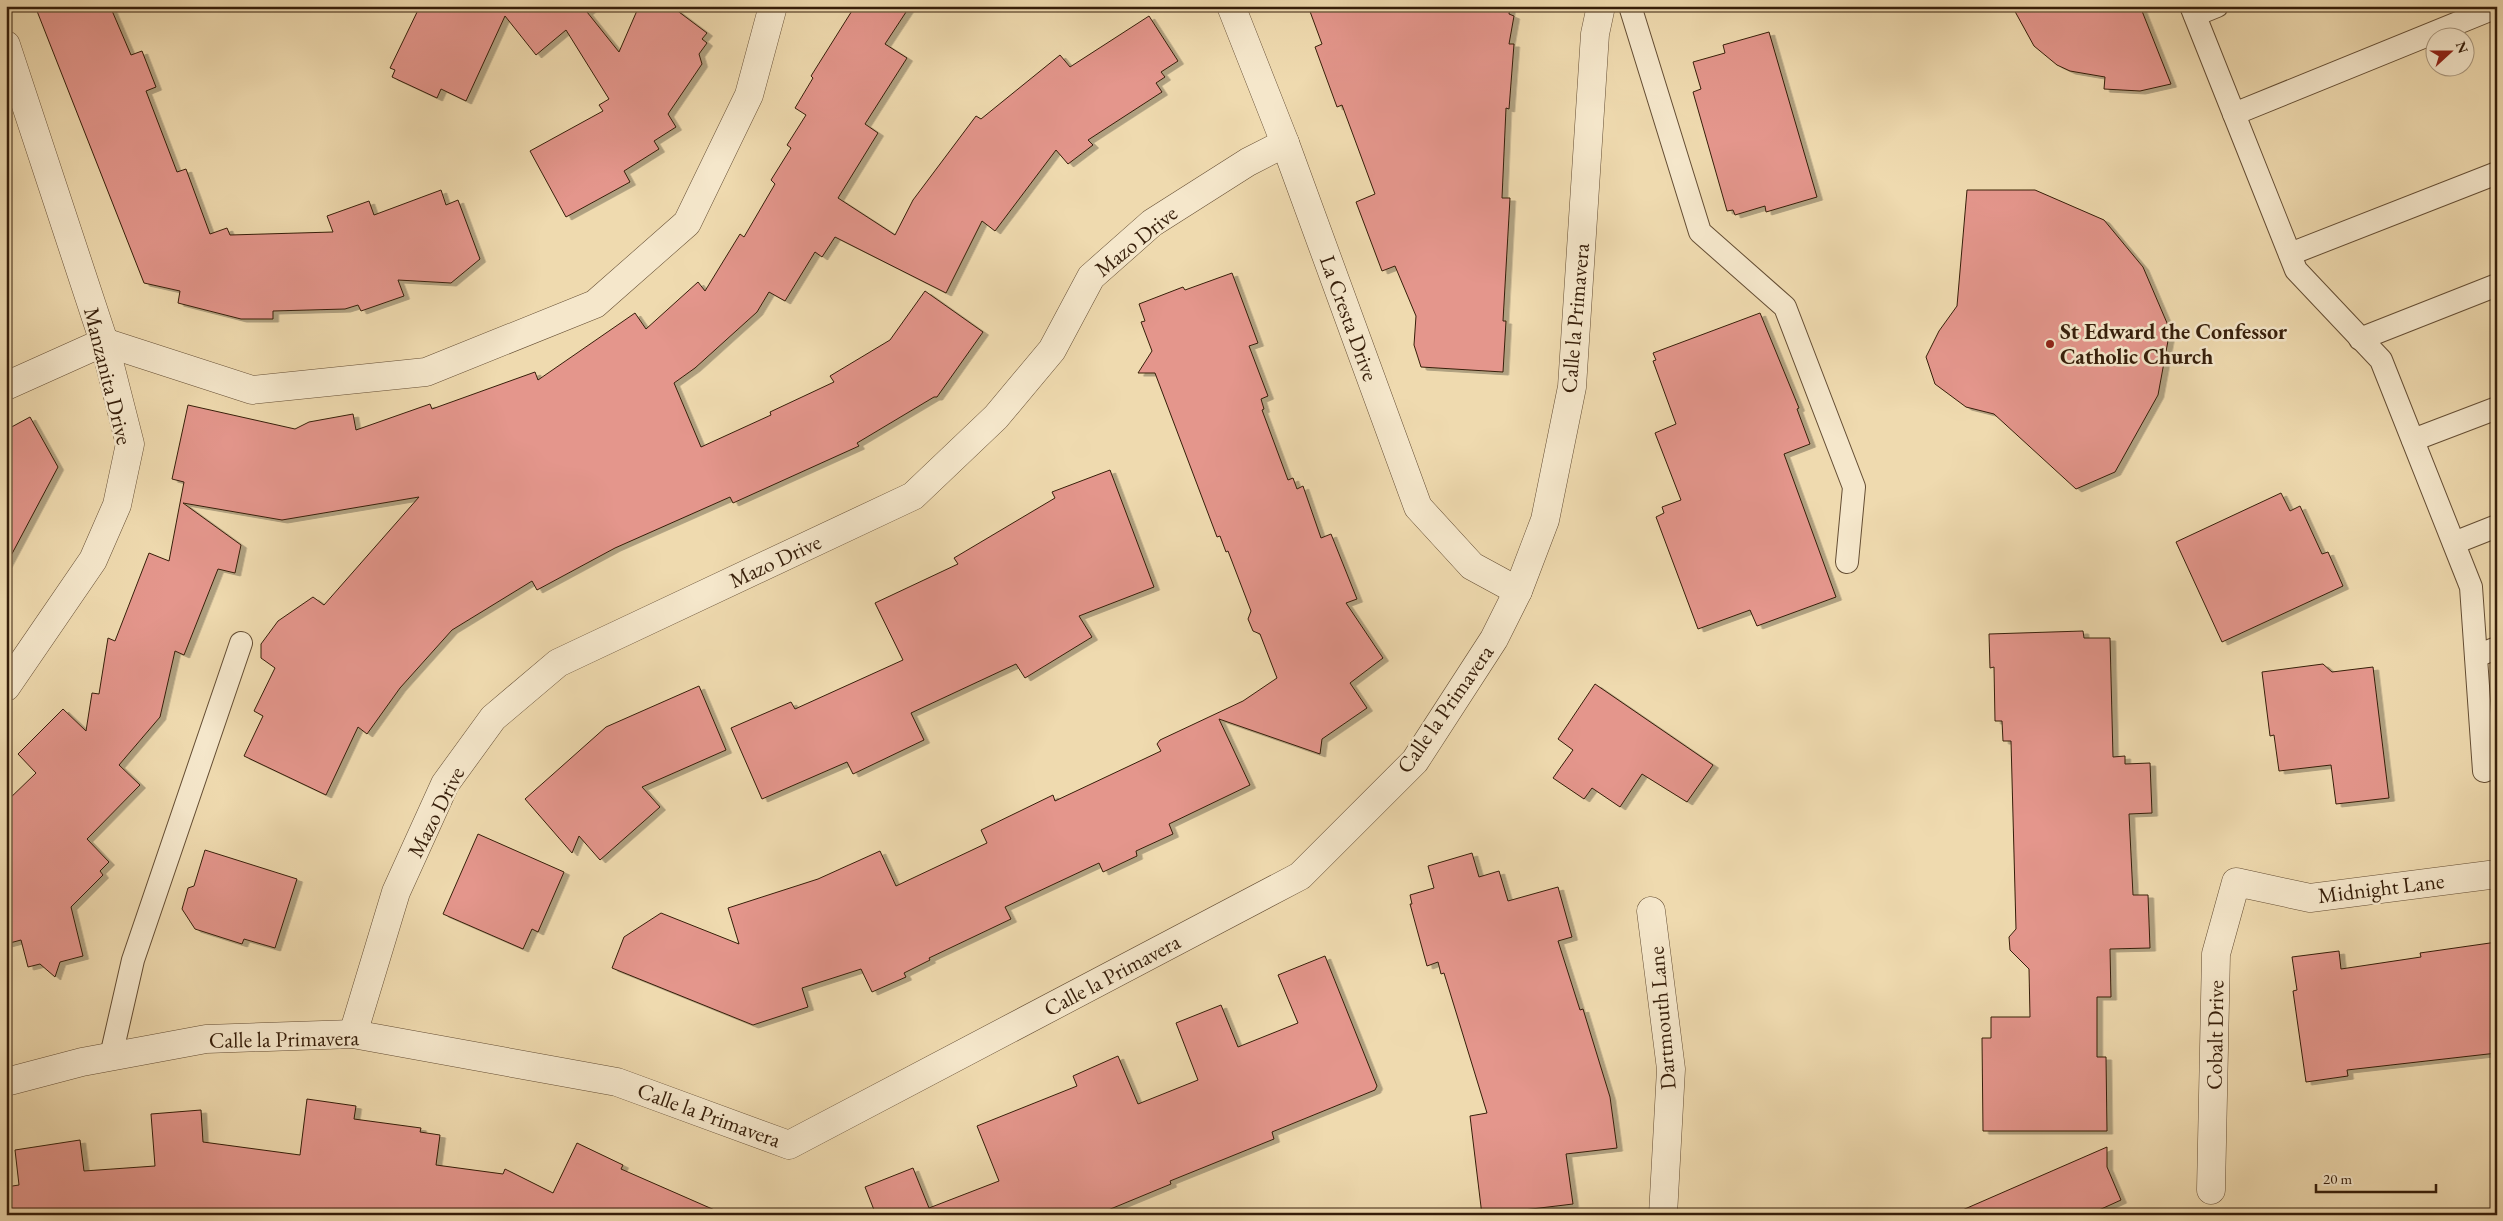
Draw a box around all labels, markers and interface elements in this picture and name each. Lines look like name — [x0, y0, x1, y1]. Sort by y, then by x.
north arrow — [2426, 28, 2476, 78]
text: N — [2452, 39, 2473, 56]
street label: Mazo Drive — [1089, 199, 1184, 283]
street label: Calle la Primavera — [1554, 242, 1596, 394]
street label: La Cresta Drive — [1313, 251, 1385, 385]
street label: Manzanita Drive — [77, 304, 139, 448]
place label: St Edward the Confessor Catholic Church — [2060, 317, 2288, 371]
marker: St Edward the Confessor Catholic Church — [2044, 338, 2056, 350]
street label: Mazo Drive — [724, 527, 826, 595]
street label: Calle la Primavera — [1390, 639, 1500, 779]
street label: Mazo Drive — [401, 761, 471, 862]
street label: Midnight Lane — [2316, 866, 2446, 910]
street label: Calle la Primavera — [1039, 927, 1185, 1023]
street label: Dartmouth Lane — [1641, 945, 1683, 1091]
street label: Cobalt Drive — [2200, 979, 2230, 1090]
street label: Calle la Primavera — [208, 1023, 360, 1055]
street label: Calle la Primavera — [633, 1076, 785, 1154]
scale bar — [2316, 1161, 2436, 1193]
text: 20 m — [2323, 1169, 2352, 1188]

